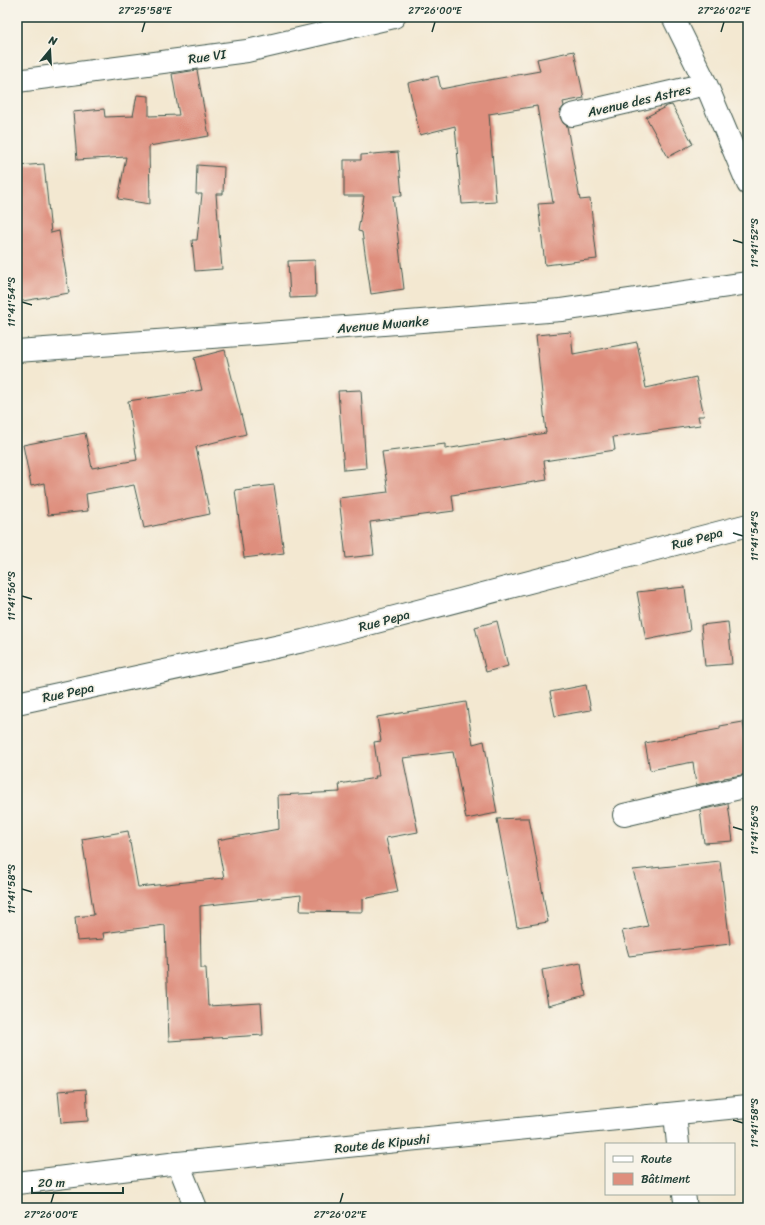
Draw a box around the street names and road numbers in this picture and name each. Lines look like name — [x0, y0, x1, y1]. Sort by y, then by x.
street label: Rue VI — [187, 42, 228, 71]
street label: Avenue des Astres — [584, 77, 693, 124]
street label: Avenue Mwanke — [335, 309, 430, 340]
street label: Rue Pepa — [669, 520, 726, 556]
street label: Rue Pepa — [356, 602, 413, 638]
street label: Rue Pepa — [40, 676, 96, 709]
street label: Route de Kipushi — [333, 1127, 431, 1160]

